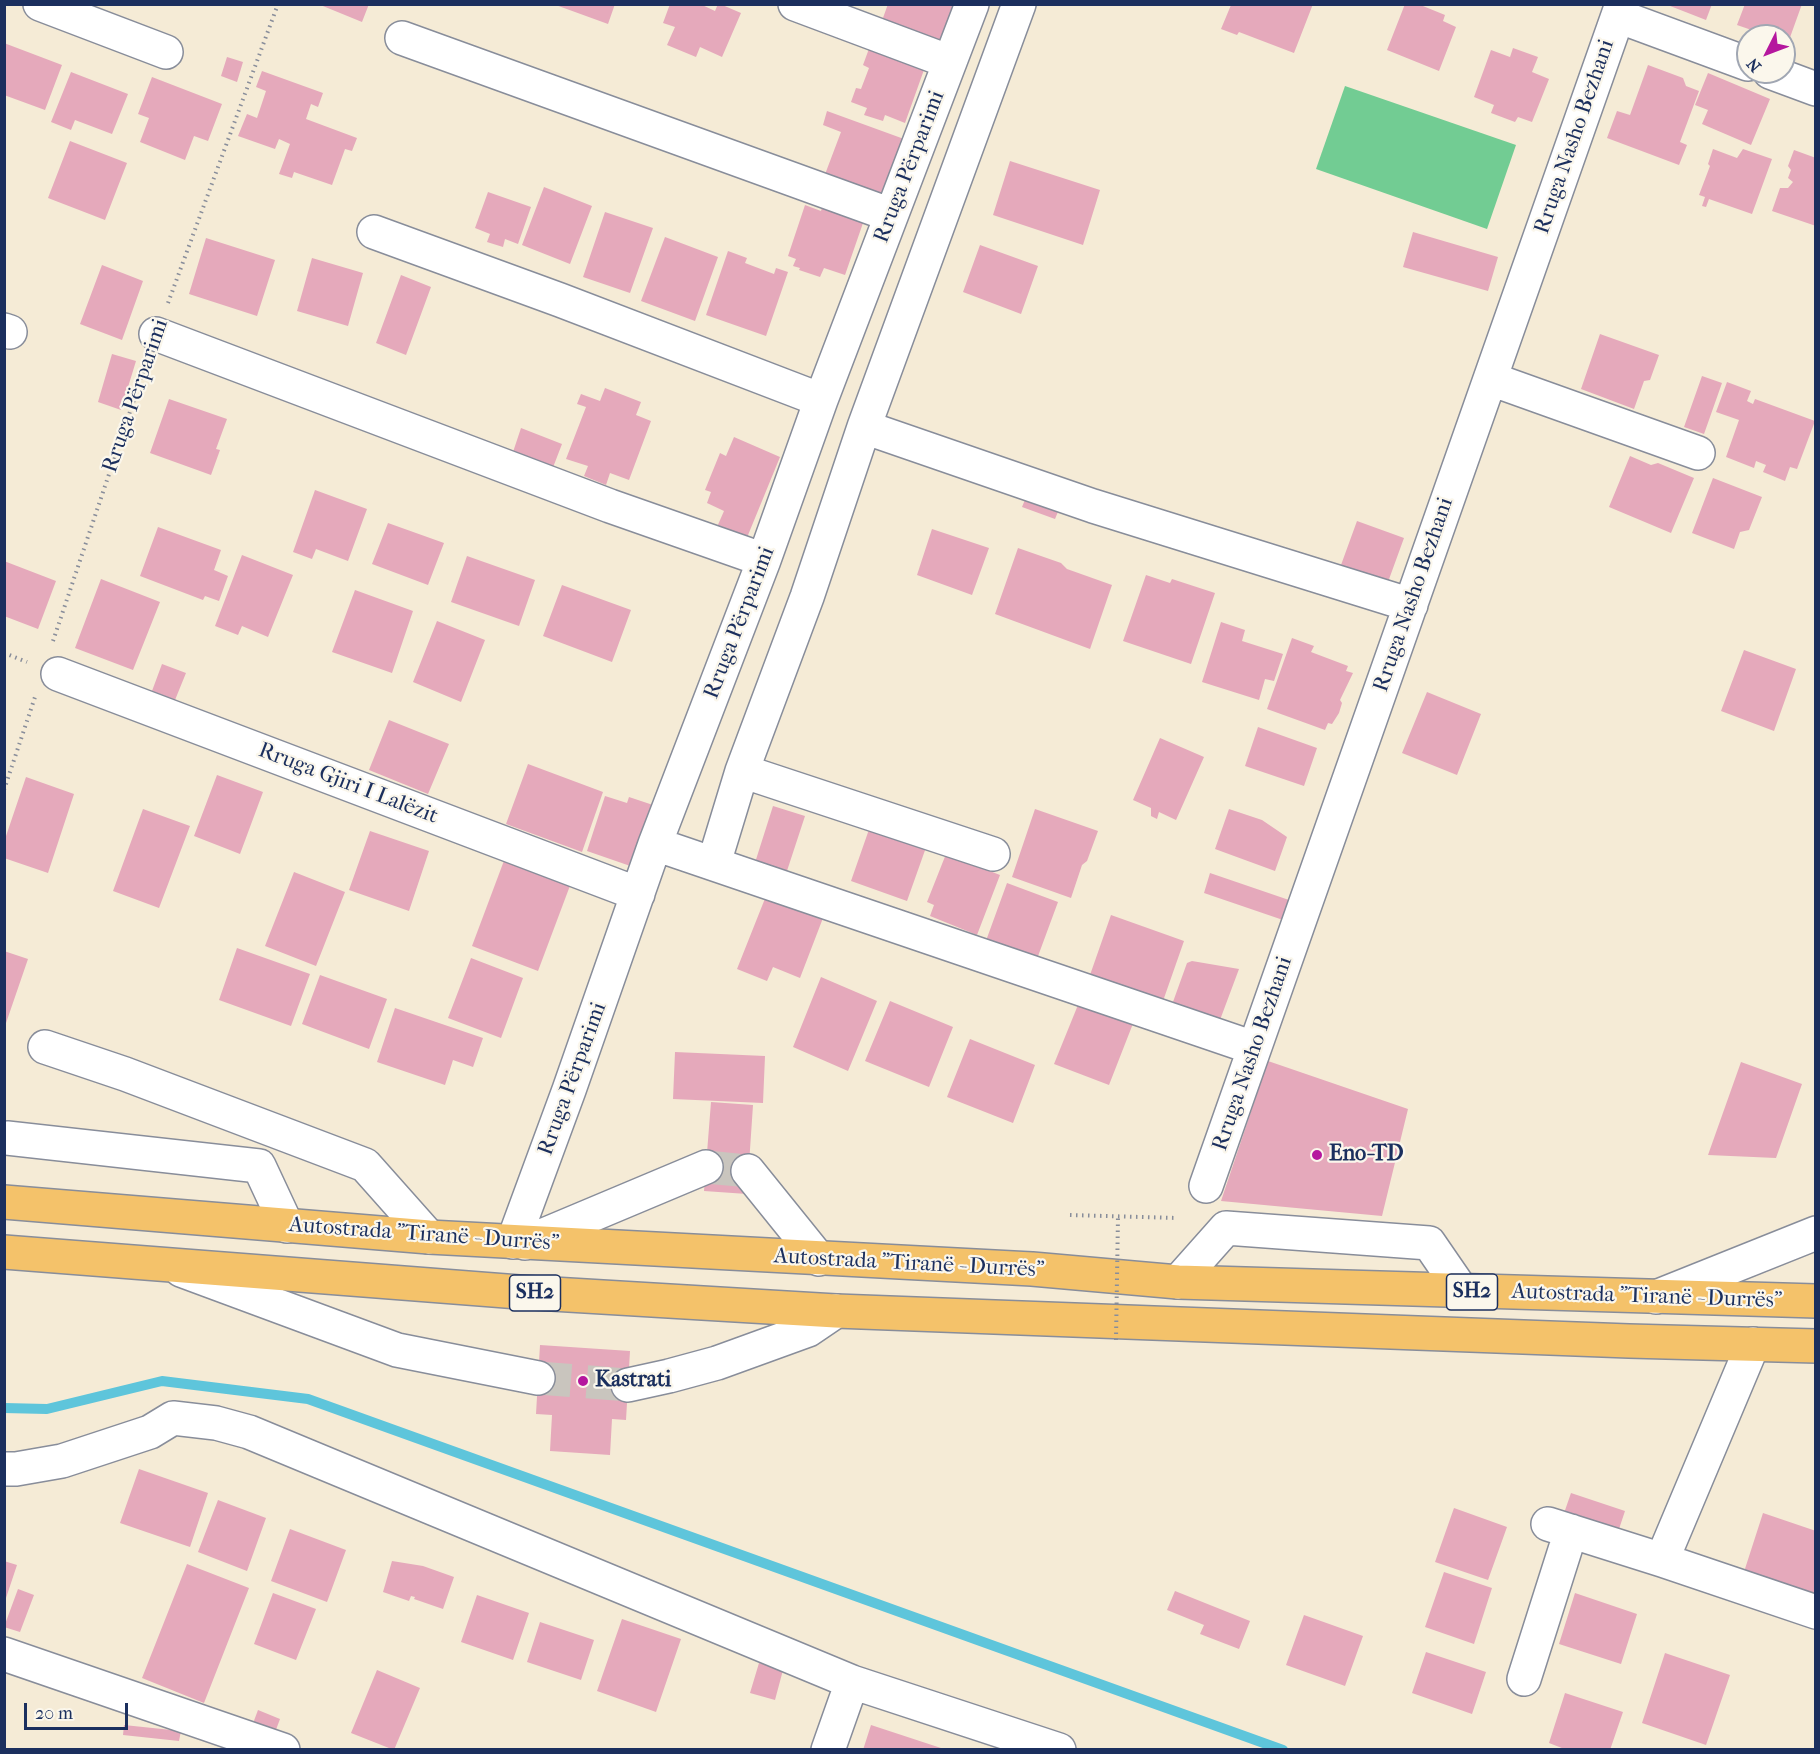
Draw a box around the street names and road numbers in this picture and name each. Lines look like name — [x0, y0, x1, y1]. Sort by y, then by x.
street label: Rruga Nasho Bezhani — [1529, 36, 1621, 238]
street label: Rruga Përparimi — [869, 87, 951, 247]
street label: Rruga Përparimi — [97, 316, 175, 476]
street label: Rruga Nasho Bezhani — [1368, 494, 1460, 696]
street label: Rruga Përparimi — [699, 543, 781, 703]
street label: Rruga Gjiri I Lalëzit — [254, 738, 442, 830]
street label: Rruga Nasho Bezhani — [1207, 953, 1299, 1155]
street label: Rruga Përparimi — [533, 999, 613, 1159]
street label: Autostrada "Tiranë - Durrës" — [288, 1212, 560, 1258]
street label: Autostrada "Tiranë - Durrës" — [773, 1244, 1045, 1284]
road number: SH2 — [1446, 1274, 1498, 1310]
road number: SH2 — [510, 1275, 560, 1311]
street label: Autostrada "Tiranë - Durrës" — [1511, 1279, 1783, 1315]

